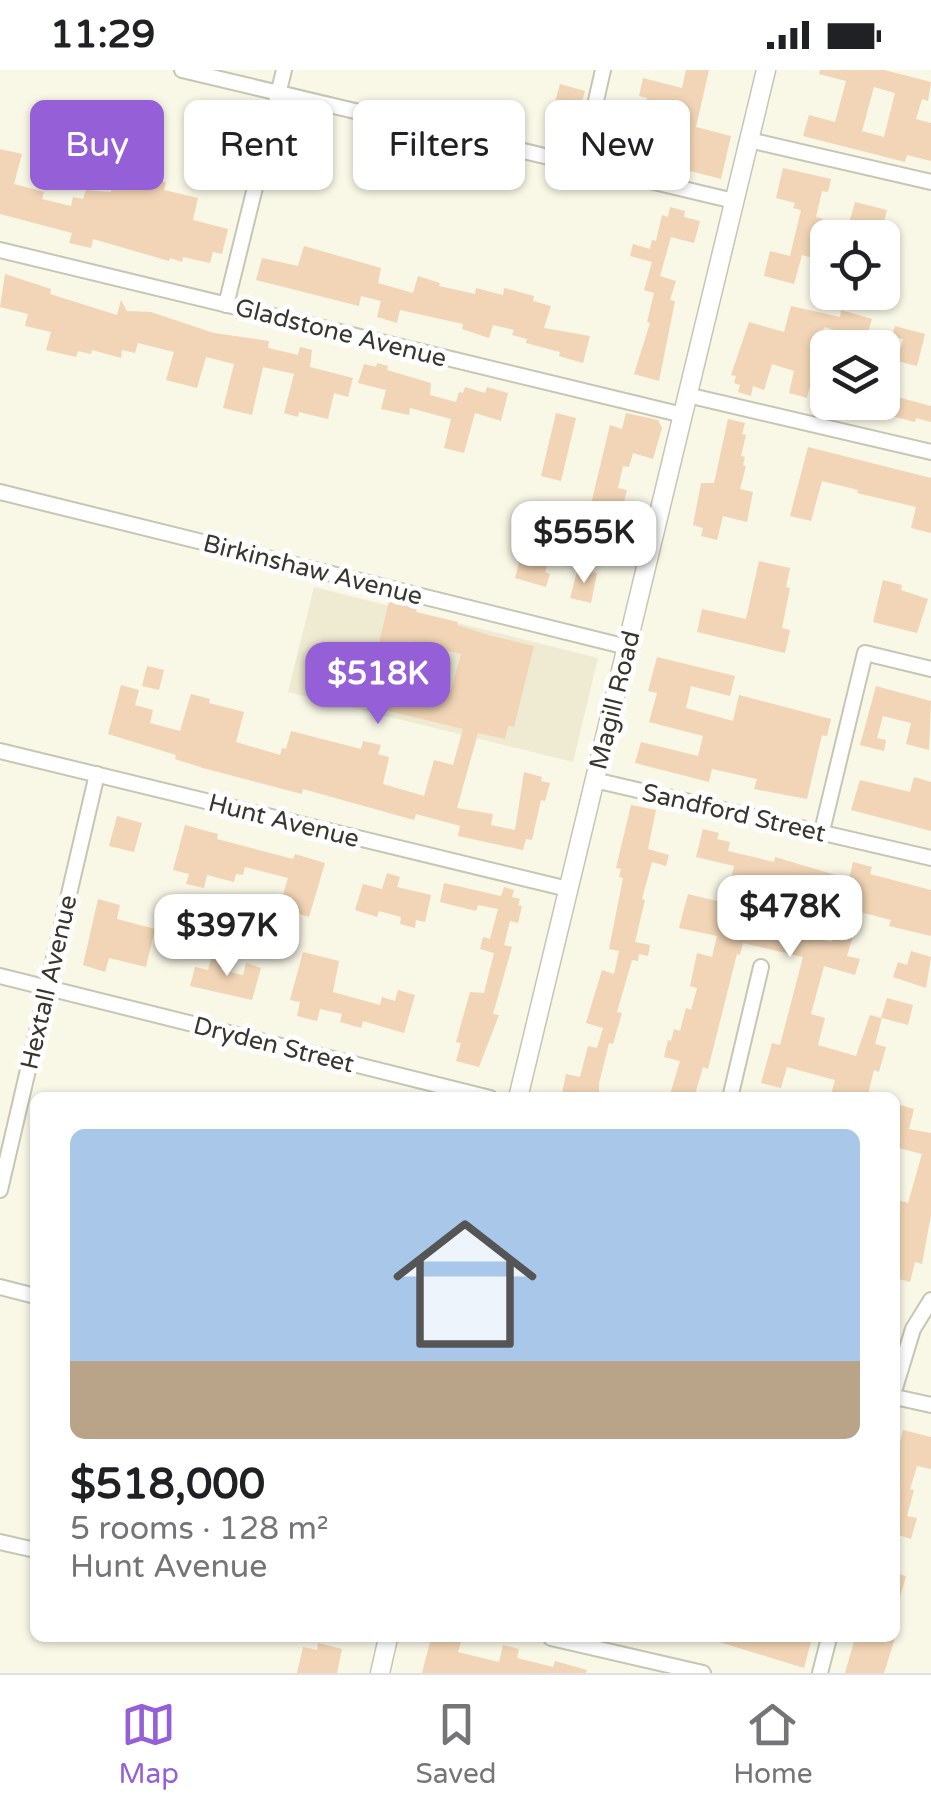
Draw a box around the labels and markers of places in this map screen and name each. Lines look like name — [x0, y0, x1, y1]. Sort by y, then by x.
pin: $555K — [514, 501, 654, 586]
pin: $518K — [308, 642, 448, 727]
pin: $478K — [720, 875, 860, 960]
pin: $397K — [157, 894, 297, 979]

